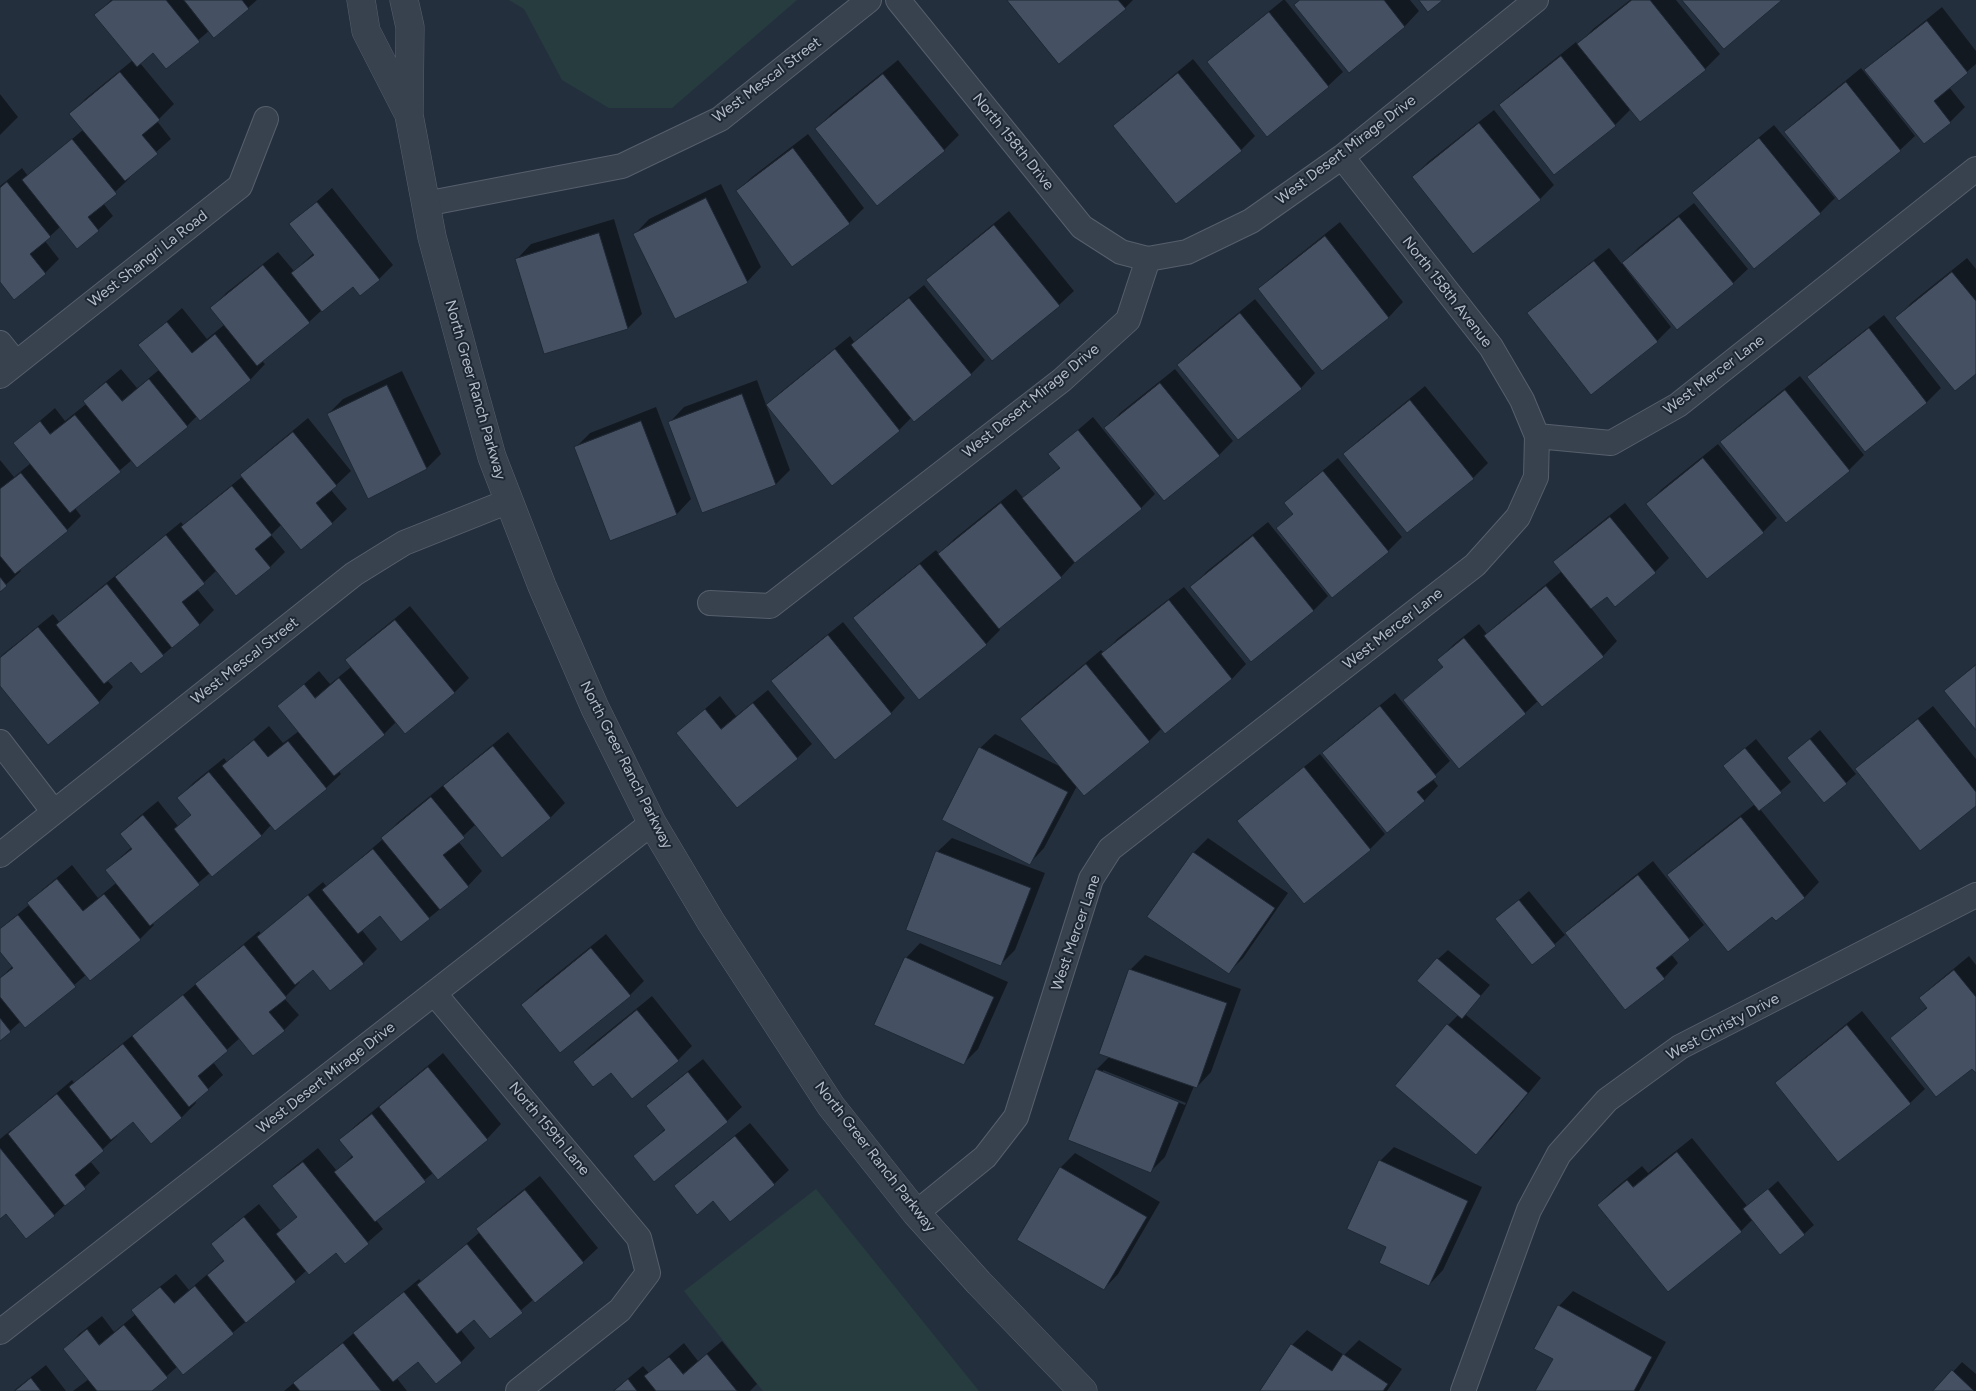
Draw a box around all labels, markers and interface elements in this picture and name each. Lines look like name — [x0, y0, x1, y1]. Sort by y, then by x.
street label: West Mescal Street — [709, 33, 825, 127]
street label: North 158th Drive — [968, 90, 1058, 194]
street label: West Desert Mirage Drive — [1272, 91, 1420, 209]
street label: West Shangri La Road — [85, 207, 211, 311]
street label: North 158th Avenue — [1398, 233, 1496, 351]
street label: North Greer Ranch Parkway — [441, 298, 509, 482]
street label: West Mercer Lane — [1660, 331, 1768, 419]
street label: West Desert Mirage Drive — [959, 340, 1103, 462]
street label: West Mercer Lane — [1340, 585, 1446, 673]
street label: West Mescal Street — [188, 614, 302, 708]
street label: North Greer Ranch Parkway — [576, 678, 676, 852]
street label: West Mercer Lane — [1048, 873, 1104, 993]
street label: West Christy Drive — [1664, 990, 1782, 1064]
street label: West Desert Mirage Drive — [253, 1018, 399, 1138]
street label: North Greer Ranch Parkway — [811, 1078, 939, 1236]
street label: North 159th Lane — [505, 1079, 593, 1179]

